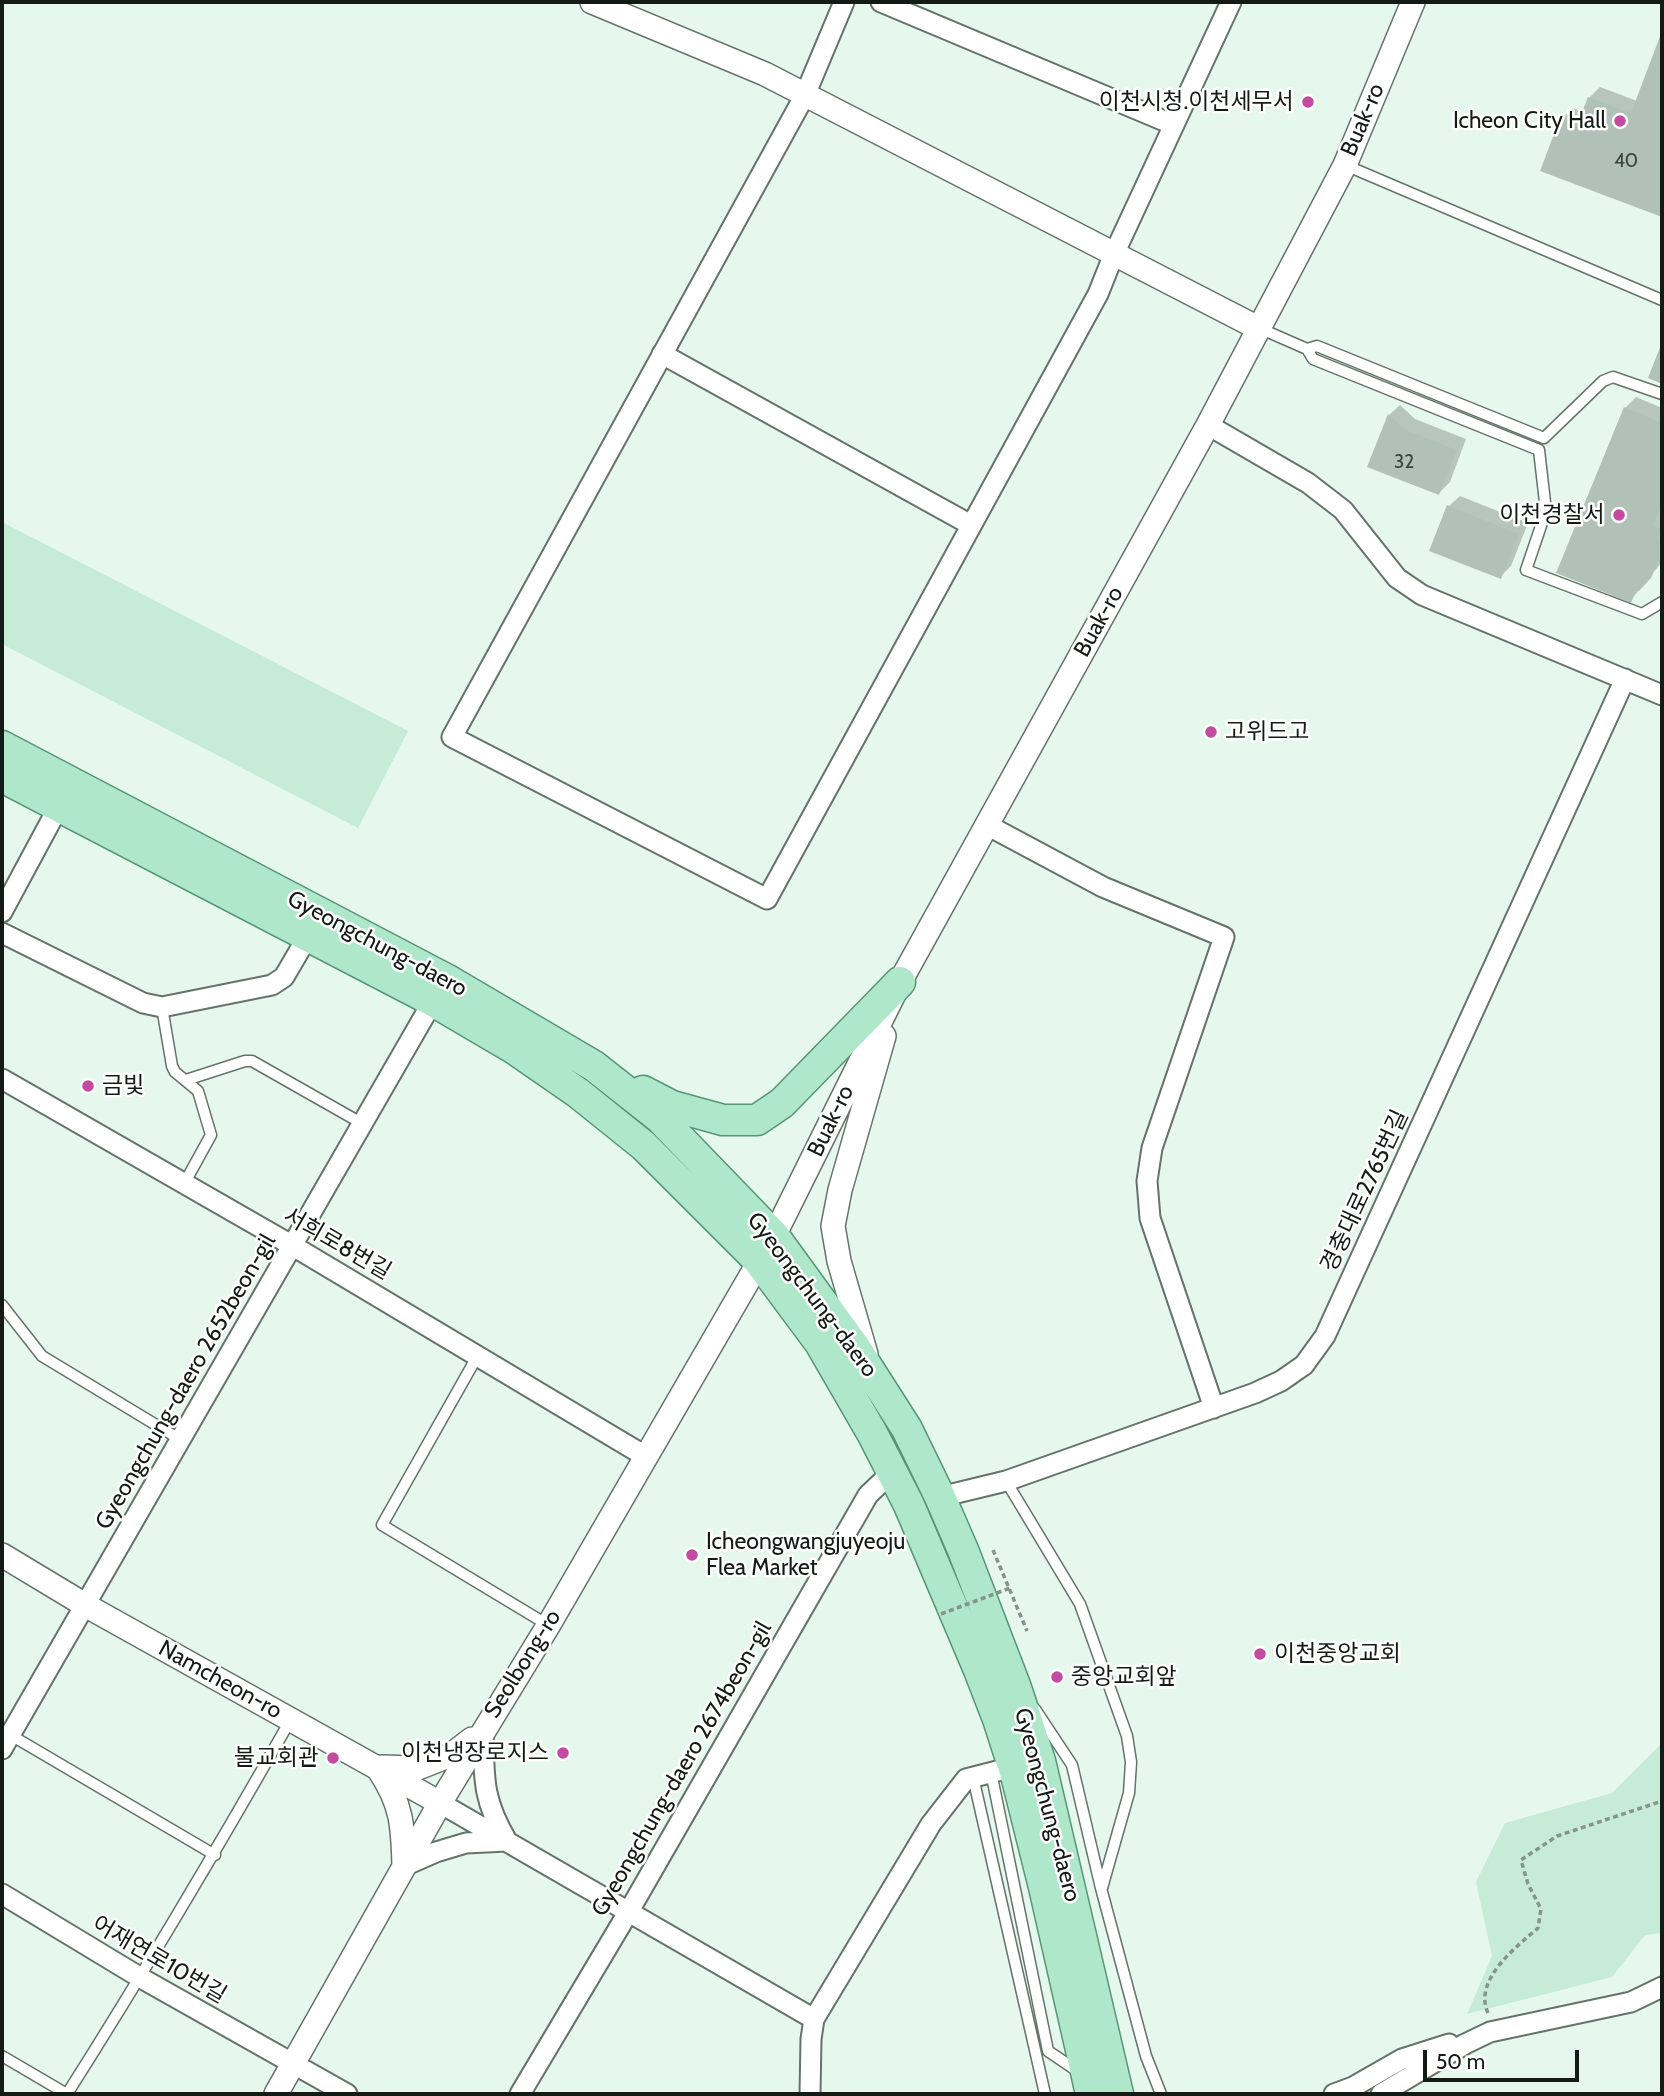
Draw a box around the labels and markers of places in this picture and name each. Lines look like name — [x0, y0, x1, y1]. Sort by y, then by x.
place label: 이천시청.이천세무서 — [1099, 88, 1294, 116]
marker: 이천시청.이천세무서 — [1300, 94, 1316, 110]
place label: Icheon City Hall — [1453, 107, 1606, 135]
marker: Icheon City Hall — [1612, 113, 1628, 129]
place label: 이천경찰서 — [1499, 501, 1605, 529]
marker: 이천경찰서 — [1611, 507, 1627, 523]
place label: 고위드고 — [1225, 718, 1310, 746]
marker: 고위드고 — [1203, 724, 1219, 740]
place label: 금빛 — [102, 1072, 144, 1100]
marker: 금빛 — [80, 1078, 96, 1094]
place label: Icheongwangjuyeoju Flea Market — [706, 1528, 905, 1582]
marker: Icheongwangjuyeoju Flea Market — [684, 1547, 700, 1563]
place label: 이천중앙교회 — [1274, 1640, 1401, 1668]
marker: 이천중앙교회 — [1252, 1646, 1268, 1662]
place label: 중앙교회앞 — [1071, 1663, 1177, 1691]
marker: 중앙교회앞 — [1049, 1669, 1065, 1685]
place label: 이천냉장로지스 — [401, 1739, 549, 1767]
place label: 불교회관 — [234, 1744, 319, 1772]
marker: 이천냉장로지스 — [555, 1745, 571, 1761]
marker: 불교회관 — [325, 1750, 341, 1766]

